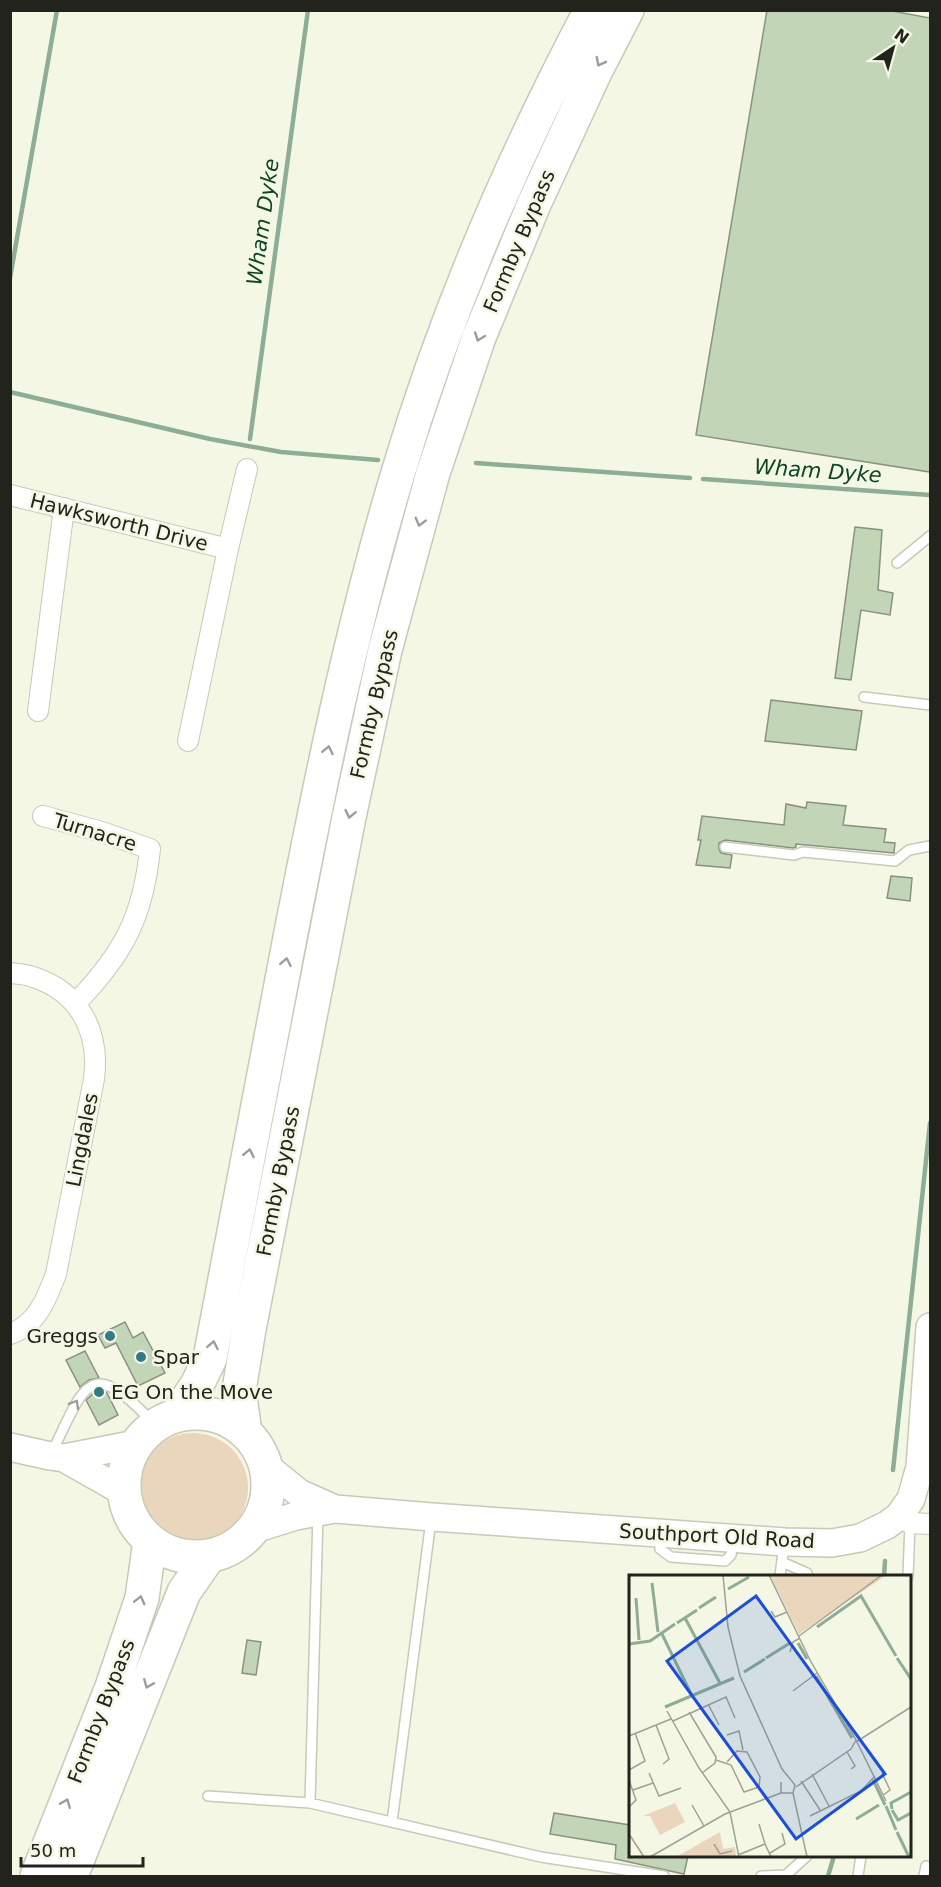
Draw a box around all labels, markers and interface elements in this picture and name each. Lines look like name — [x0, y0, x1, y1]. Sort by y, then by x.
north arrow — [863, 18, 923, 78]
text: N — [891, 25, 913, 48]
one-way arrow — [596, 56, 607, 67]
water label: Wham Dyke — [242, 157, 284, 287]
street label: Formby Bypass — [478, 166, 560, 316]
one-way arrow — [474, 331, 487, 342]
water label: Wham Dyke — [753, 455, 883, 487]
street label: Hawksworth Drive — [27, 488, 211, 556]
one-way arrow — [414, 517, 427, 527]
street label: Formby Bypass — [345, 627, 403, 781]
one-way arrow — [321, 745, 334, 755]
street label: Turnacre — [50, 808, 140, 856]
one-way arrow — [344, 809, 357, 819]
one-way arrow — [279, 957, 292, 967]
street label: Lingdales — [61, 1091, 103, 1189]
street label: Formby Bypass — [252, 1104, 304, 1258]
one-way arrow — [242, 1149, 255, 1159]
place label: Greggs — [27, 1324, 98, 1348]
marker: Greggs — [103, 1329, 117, 1343]
one-way arrow — [206, 1340, 219, 1350]
place label: Spar — [153, 1345, 200, 1369]
marker: Spar — [134, 1350, 148, 1364]
place label: EG On the Move — [111, 1380, 273, 1404]
marker: EG On the Move — [92, 1385, 106, 1399]
one-way arrow — [68, 1400, 79, 1410]
street label: Southport Old Road — [618, 1519, 816, 1553]
inset map — [629, 1575, 911, 1857]
one-way arrow — [133, 1595, 146, 1605]
street label: Formby Bypass — [62, 1635, 140, 1787]
one-way arrow — [143, 1677, 155, 1688]
one-way arrow — [59, 1798, 71, 1809]
scale bar — [21, 1830, 142, 1868]
text: 50 m — [30, 1840, 76, 1861]

